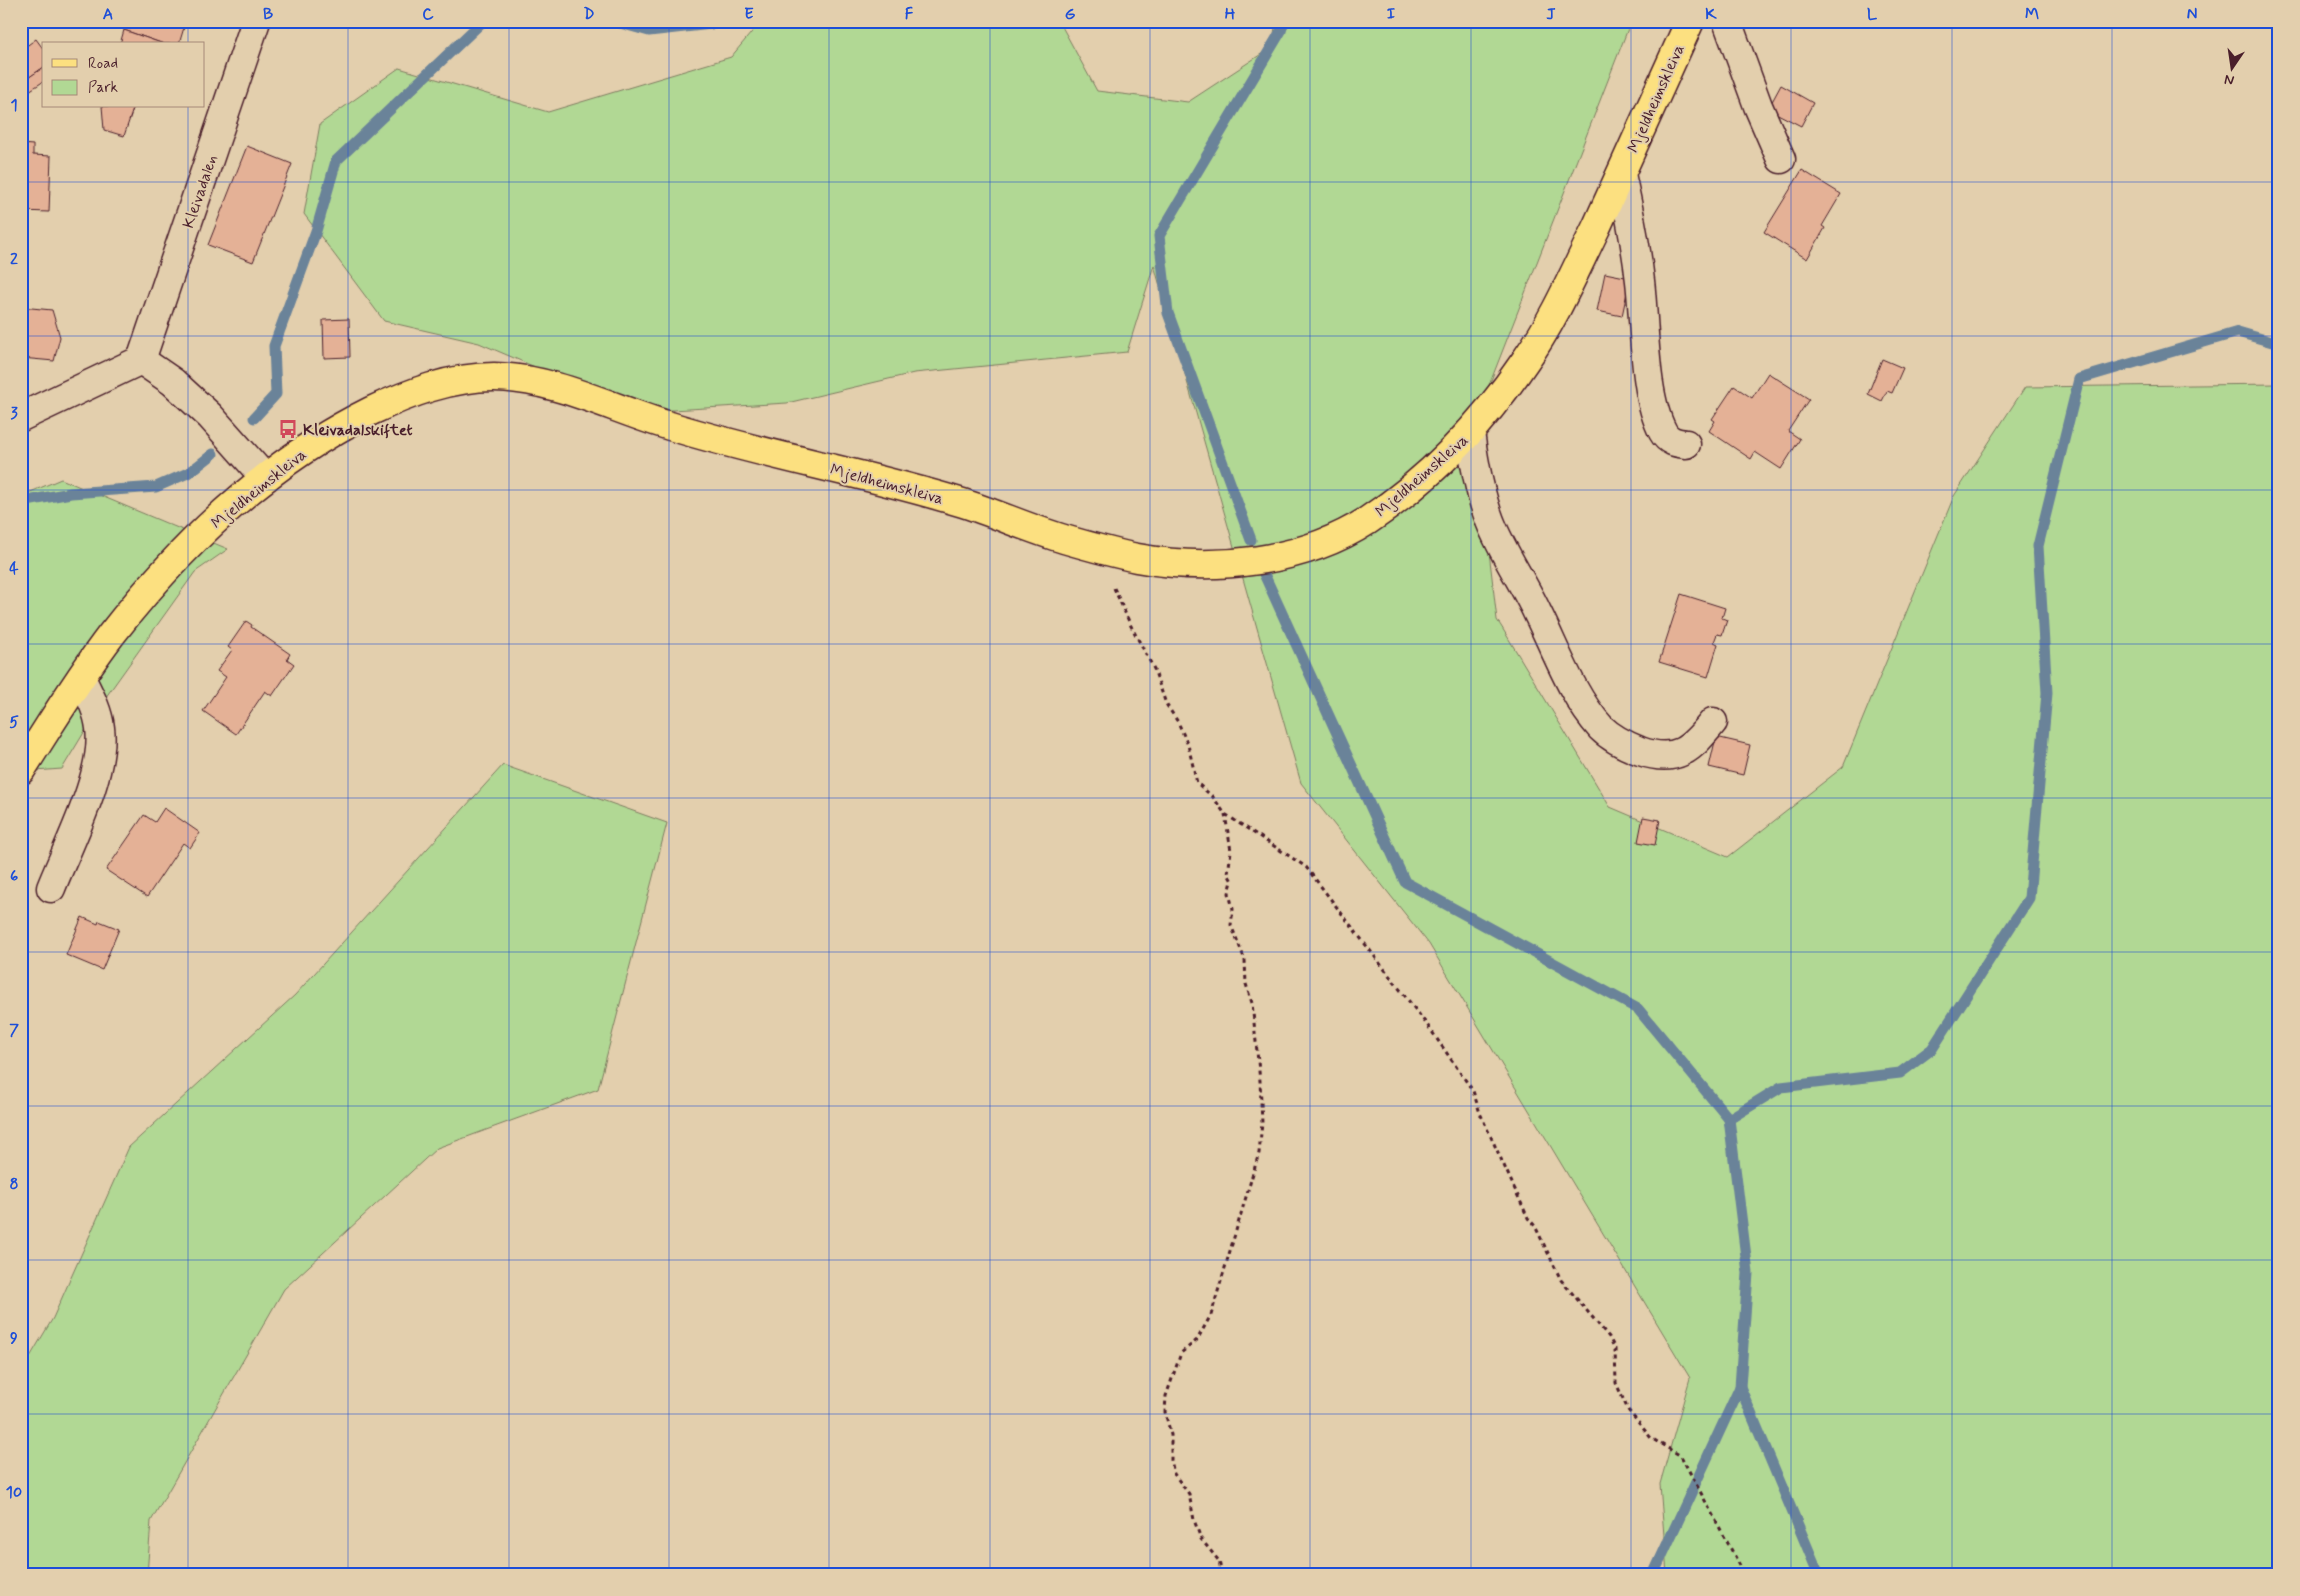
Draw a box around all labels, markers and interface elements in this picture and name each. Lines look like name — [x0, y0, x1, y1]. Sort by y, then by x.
text: A — [103, 4, 113, 25]
text: B — [263, 4, 273, 25]
text: C — [422, 4, 434, 25]
text: D — [583, 4, 595, 25]
text: E — [744, 4, 754, 25]
text: F — [905, 4, 914, 25]
text: G — [1065, 4, 1076, 25]
text: H — [1225, 4, 1236, 25]
text: I — [1387, 4, 1396, 25]
text: J — [1546, 4, 1556, 25]
text: K — [1705, 4, 1717, 25]
text: L — [1867, 4, 1878, 25]
text: M — [2025, 4, 2039, 25]
text: N — [2187, 4, 2197, 25]
street label: Mjeldheimskleiva — [1623, 41, 1690, 156]
legend — [42, 42, 205, 108]
north arrow — [2208, 42, 2258, 92]
text: Road — [88, 54, 118, 74]
text: N — [2223, 70, 2236, 90]
text: Park — [88, 78, 118, 98]
text: 1 — [10, 95, 18, 116]
street label: Kleivadalen — [178, 152, 223, 231]
text: 2 — [10, 249, 18, 270]
text: 3 — [10, 403, 18, 424]
bus stop icon: Kleivadalskiftet — [277, 418, 299, 440]
place label: Kleivadalskiftet — [303, 420, 413, 441]
street label: Mjeldheimskleiva — [1371, 430, 1473, 522]
street label: Mjeldheimskleiva — [207, 444, 311, 534]
street label: Mjeldheimskleiva — [828, 459, 946, 510]
text: 4 — [9, 558, 19, 579]
text: 5 — [9, 712, 19, 733]
text: 6 — [10, 866, 18, 887]
text: 7 — [9, 1020, 19, 1041]
text: 8 — [9, 1174, 19, 1195]
text: 9 — [10, 1328, 18, 1349]
text: 10 — [6, 1482, 22, 1503]

